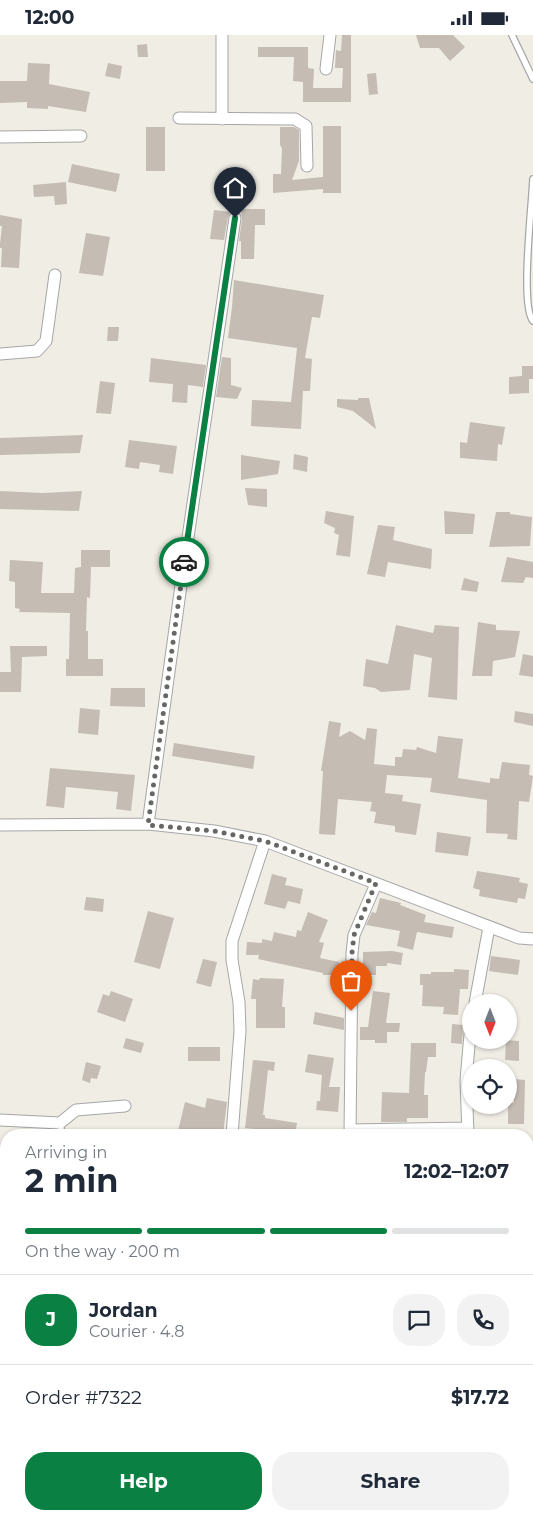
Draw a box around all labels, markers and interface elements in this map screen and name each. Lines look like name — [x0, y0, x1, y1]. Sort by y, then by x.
text: 12:00 — [25, 6, 74, 29]
pin — [214, 167, 256, 218]
icon: home — [221, 174, 249, 202]
courier — [159, 537, 209, 587]
icon: car — [170, 548, 198, 576]
pin — [330, 960, 372, 1011]
icon: bag — [337, 967, 365, 995]
north arrow — [462, 994, 518, 1049]
map controls — [462, 994, 517, 1114]
button: locate — [462, 1059, 517, 1114]
text: Arriving in — [25, 1143, 107, 1162]
text: 12:02–12:07 — [404, 1160, 509, 1183]
text: 2 min — [25, 1161, 118, 1200]
text: On the way · 200 m — [25, 1242, 180, 1261]
button: chat — [393, 1294, 445, 1346]
button: phone — [457, 1294, 509, 1346]
text: Jordan — [89, 1299, 158, 1322]
text: J — [46, 1308, 56, 1331]
text: Courier · 4.8 — [89, 1322, 185, 1341]
text: Order #7322 — [25, 1386, 142, 1409]
text: $17.72 — [451, 1386, 509, 1409]
button: Help — [25, 1452, 262, 1510]
button: Share — [272, 1452, 509, 1510]

